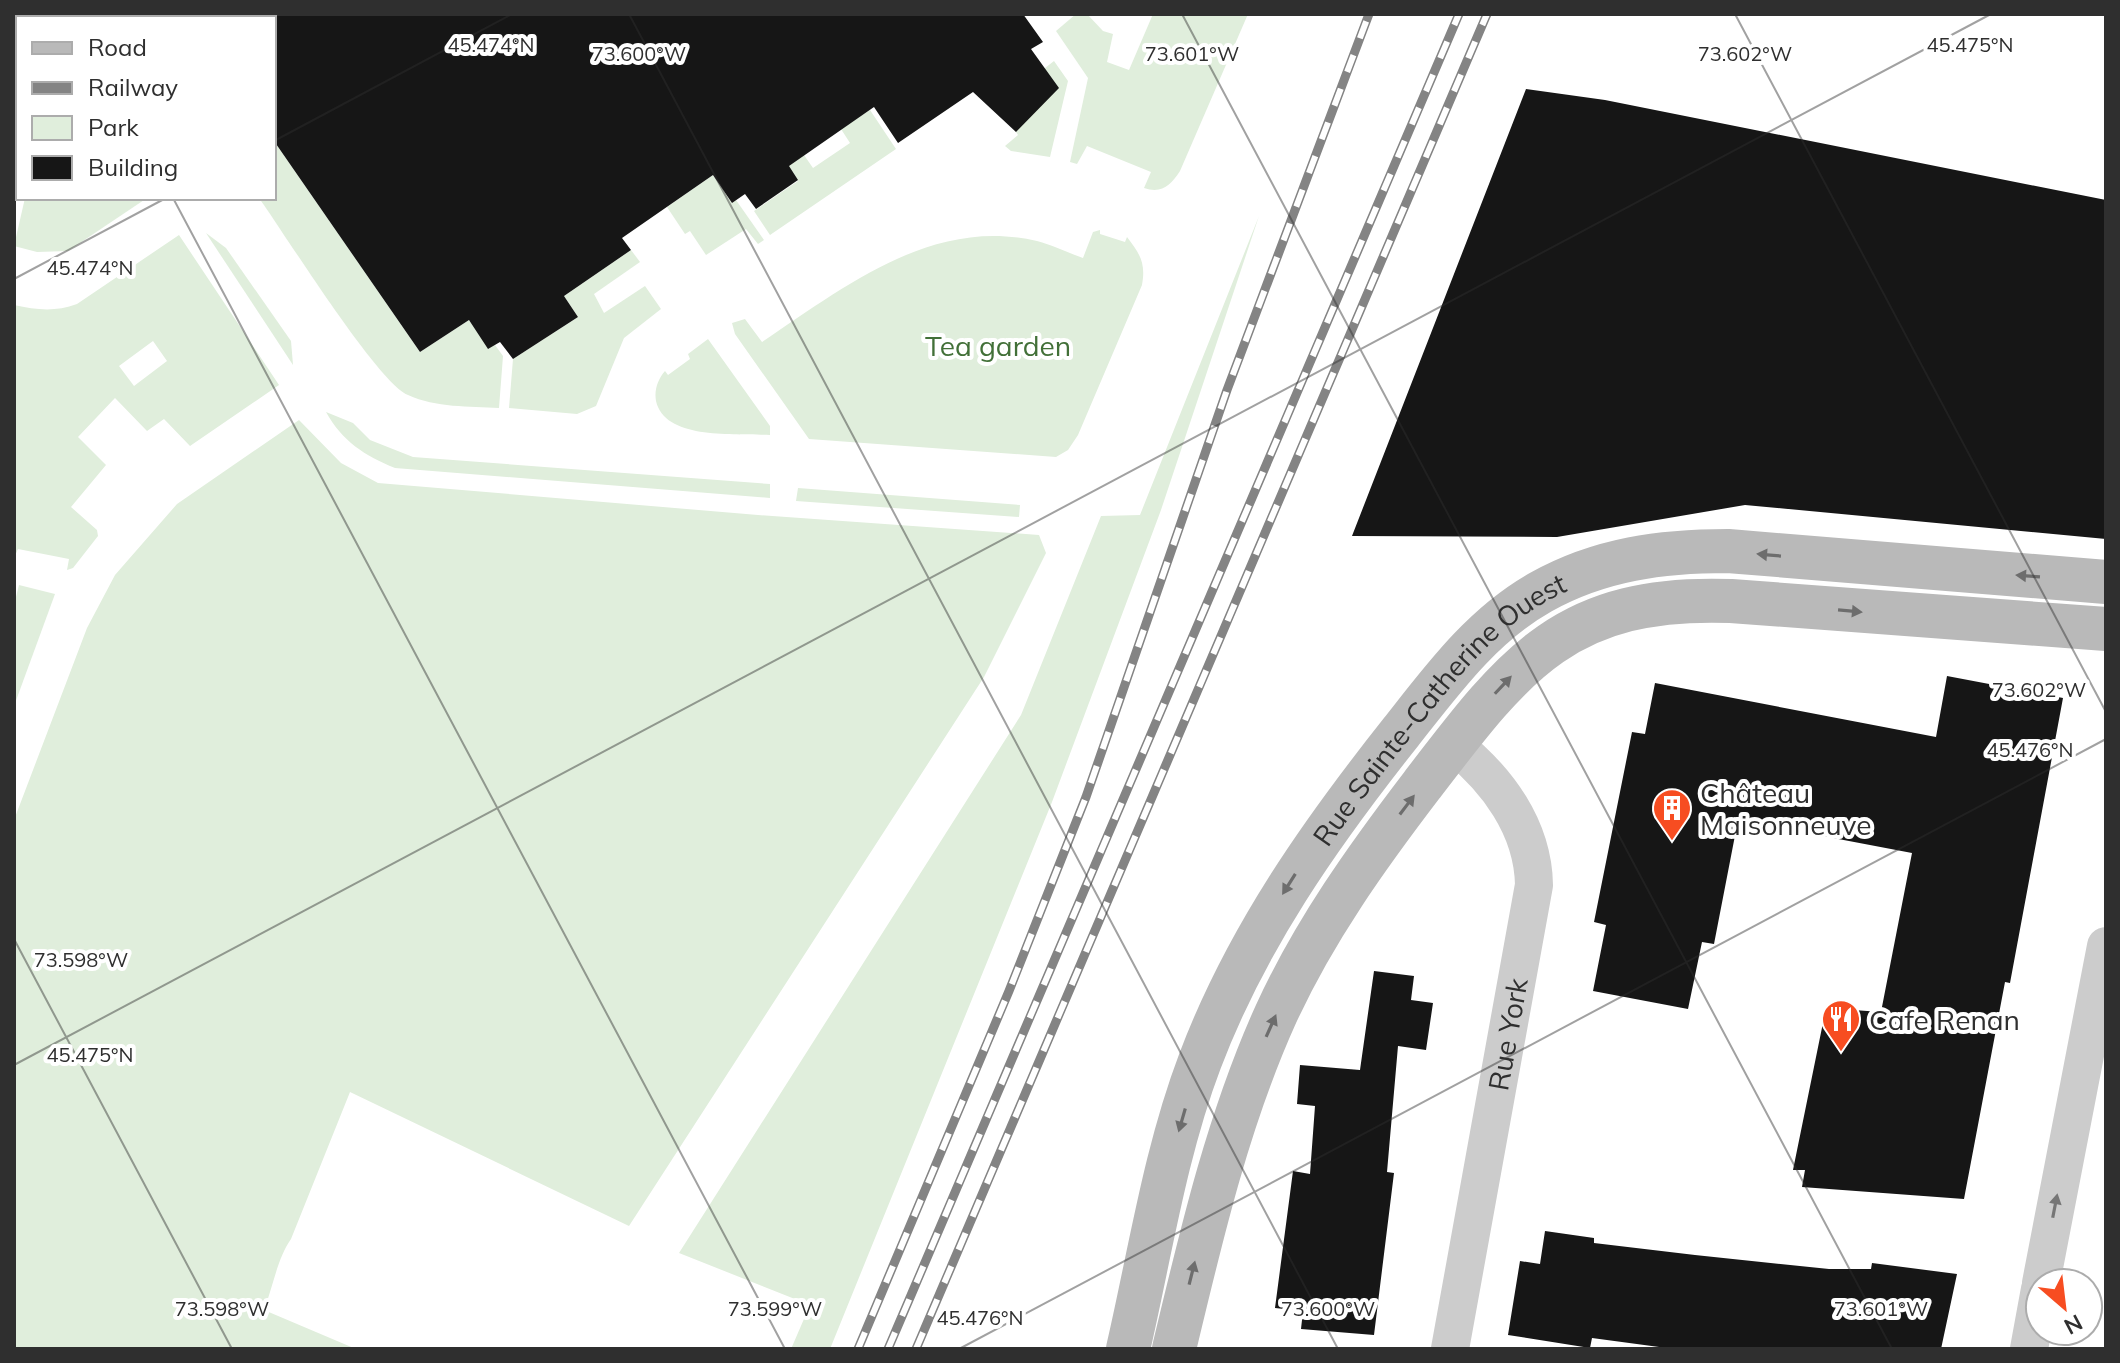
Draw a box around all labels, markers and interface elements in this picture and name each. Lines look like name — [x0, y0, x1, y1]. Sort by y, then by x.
legend — [16, 16, 276, 200]
text: Road — [88, 32, 147, 62]
text: 45.474°N — [448, 32, 534, 57]
text: 45.475°N — [1927, 32, 2013, 57]
text: 73.600°W — [592, 41, 686, 66]
text: 73.601°W — [1145, 41, 1239, 66]
text: 73.602°W — [1698, 41, 1792, 66]
text: Railway — [88, 72, 178, 102]
text: Park — [88, 112, 139, 142]
text: Building — [88, 152, 178, 182]
text: 45.474°N — [47, 255, 133, 280]
park label: Tea garden — [925, 328, 1071, 363]
one-way arrow — [1756, 548, 1781, 561]
street label: Rue Sainte-Catherine Ouest — [1304, 565, 1571, 852]
one-way arrow — [2015, 569, 2040, 582]
one-way arrow — [1838, 605, 1863, 618]
one-way arrow — [1494, 676, 1512, 695]
text: 73.602°W — [1992, 677, 2086, 702]
text: 45.476°N — [1987, 737, 2073, 762]
place label: Château Maisonneuve — [1700, 775, 1871, 842]
building icon: Château Maisonneuve — [1651, 787, 1693, 842]
one-way arrow — [1398, 795, 1414, 815]
one-way arrow — [1282, 873, 1296, 895]
text: 73.598°W — [34, 947, 128, 972]
street label: Rue York — [1480, 975, 1534, 1093]
restaurant icon: Cafe Renan — [1820, 998, 1862, 1053]
place label: Cafe Renan — [1869, 1002, 2020, 1037]
one-way arrow — [1264, 1014, 1278, 1038]
text: 45.475°N — [47, 1042, 133, 1067]
one-way arrow — [1175, 1109, 1188, 1133]
one-way arrow — [2050, 1194, 2062, 1219]
one-way arrow — [1187, 1261, 1199, 1286]
north arrow — [2024, 1267, 2104, 1347]
text: 73.598°W — [175, 1296, 269, 1321]
text: 73.599°W — [728, 1296, 822, 1321]
text: 73.600°W — [1281, 1296, 1375, 1321]
text: 73.601°W — [1834, 1296, 1928, 1321]
text: 45.476°N — [937, 1305, 1023, 1330]
text: N — [2059, 1308, 2087, 1341]

